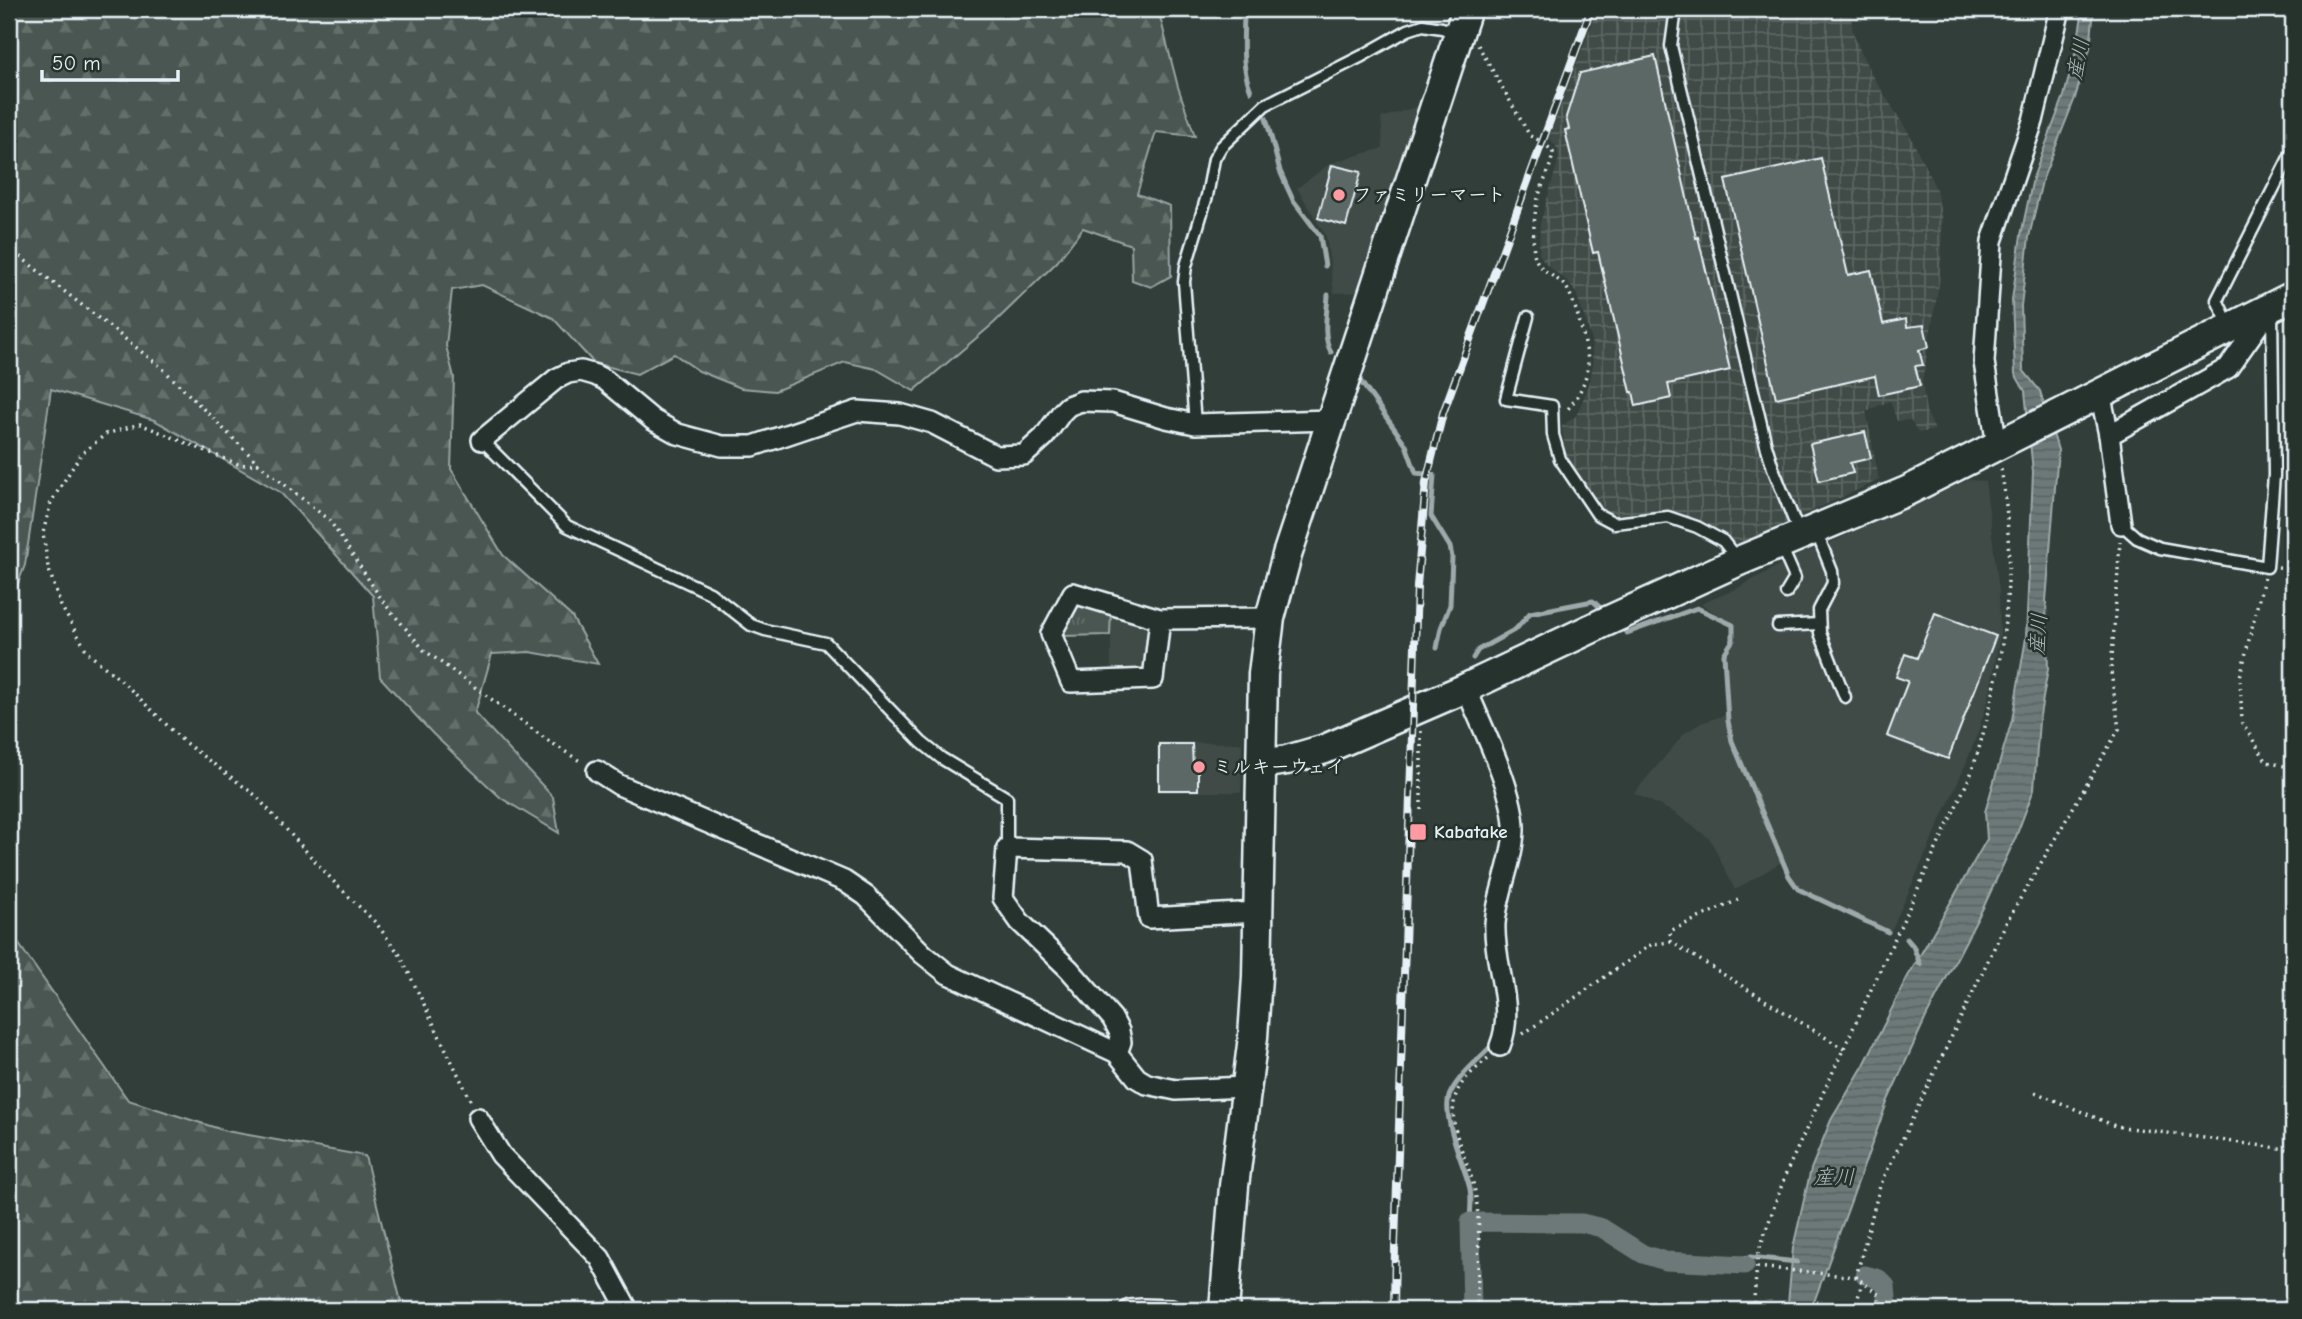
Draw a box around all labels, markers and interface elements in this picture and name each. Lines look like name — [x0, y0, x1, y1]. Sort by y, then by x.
water label: 産川 — [2062, 36, 2094, 82]
scale bar — [42, 38, 178, 82]
text: 50 m — [52, 51, 101, 75]
place label: ファミリーマート — [1353, 184, 1506, 206]
marker: ファミリーマート — [1331, 187, 1347, 203]
water label: 産川 — [2025, 612, 2051, 656]
place label: ミルキーウェイ — [1213, 756, 1345, 778]
marker: ミルキーウェイ — [1191, 759, 1207, 775]
place label: Kabatake — [1434, 821, 1508, 843]
marker: Kabatake — [1408, 822, 1428, 842]
water label: 産川 — [1813, 1165, 1855, 1189]

